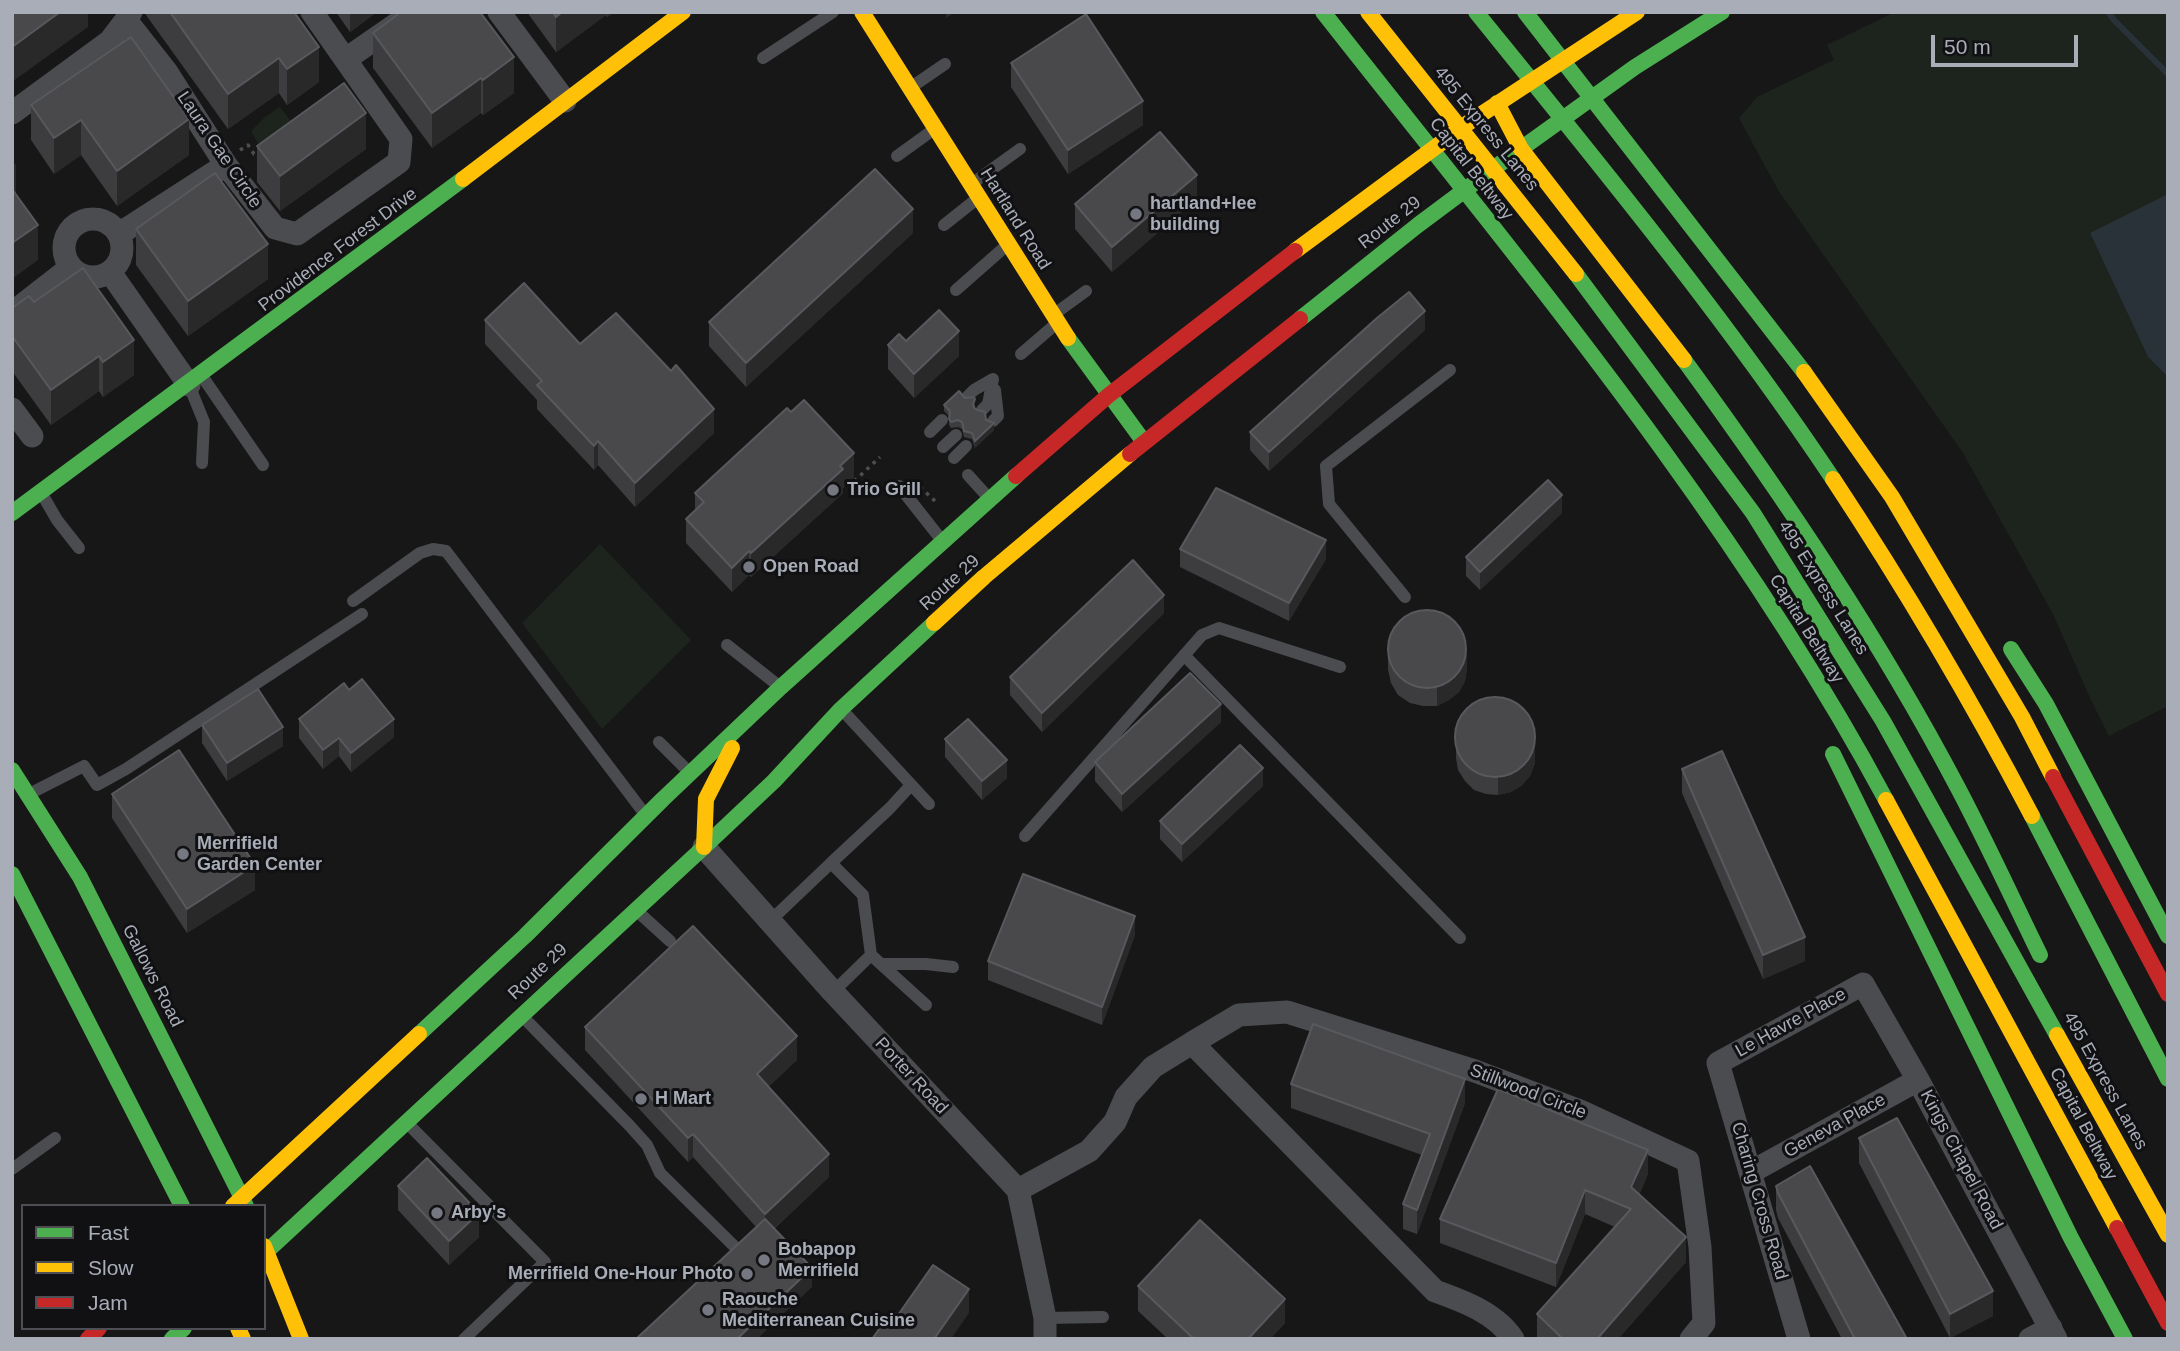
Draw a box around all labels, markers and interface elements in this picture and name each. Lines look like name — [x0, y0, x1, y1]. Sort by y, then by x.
scale bar — [1935, 21, 2082, 65]
text: 50 m — [1944, 35, 1991, 58]
street label: 495 Express Lanes — [1429, 62, 1543, 196]
street label: Laura Gae Circle — [172, 88, 266, 212]
street label: Capital Beltway — [1424, 113, 1518, 225]
street label: Hartland Road — [975, 164, 1055, 274]
street label: Providence Forest Drive — [254, 183, 422, 317]
street label: Route 29 — [1355, 192, 1425, 254]
place label: hartland+lee building — [1150, 193, 1257, 235]
marker: hartland+lee building — [1128, 206, 1144, 222]
place label: Trio Grill — [847, 479, 921, 501]
marker: Trio Grill — [825, 482, 841, 498]
street label: 495 Express Lanes — [1773, 517, 1873, 659]
street label: Route 29 — [916, 551, 984, 615]
place label: Open Road — [763, 556, 859, 578]
marker: Open Road — [741, 559, 757, 575]
street label: Capital Beltway — [1764, 571, 1848, 687]
place label: Merrifield Garden Center — [197, 833, 322, 876]
marker: Merrifield Garden Center — [175, 846, 191, 862]
street label: Gallows Road — [117, 921, 187, 1031]
street label: Route 29 — [504, 939, 572, 1005]
street label: Le Havre Place — [1732, 984, 1850, 1062]
street label: 495 Express Lanes — [2058, 1008, 2152, 1154]
street label: Porter Road — [870, 1033, 952, 1119]
street label: Stillwood Circle — [1467, 1060, 1589, 1124]
street label: Capital Beltway — [2044, 1064, 2122, 1184]
street label: Kings Chapel Road — [1915, 1086, 2007, 1234]
place label: H Mart — [655, 1088, 711, 1110]
street label: Geneva Place — [1780, 1089, 1890, 1163]
marker: H Mart — [633, 1091, 649, 1107]
street label: Charing Cross Road — [1726, 1120, 1792, 1282]
place label: Arby's — [451, 1202, 506, 1224]
legend — [21, 1204, 266, 1330]
marker: Arby's — [429, 1205, 445, 1221]
text: Fast — [88, 1221, 129, 1244]
place label: Bobapop Merrifield — [778, 1239, 859, 1282]
marker: Bobapop Merrifield — [756, 1252, 772, 1268]
text: Slow — [88, 1256, 134, 1279]
place label: Merrifield One-Hour Photo — [508, 1263, 733, 1285]
marker: Merrifield One-Hour Photo — [739, 1266, 755, 1282]
place label: Raouche Mediterranean Cuisine — [722, 1289, 915, 1332]
text: Jam — [88, 1291, 128, 1314]
marker: Raouche Mediterranean Cuisine — [700, 1302, 716, 1318]

